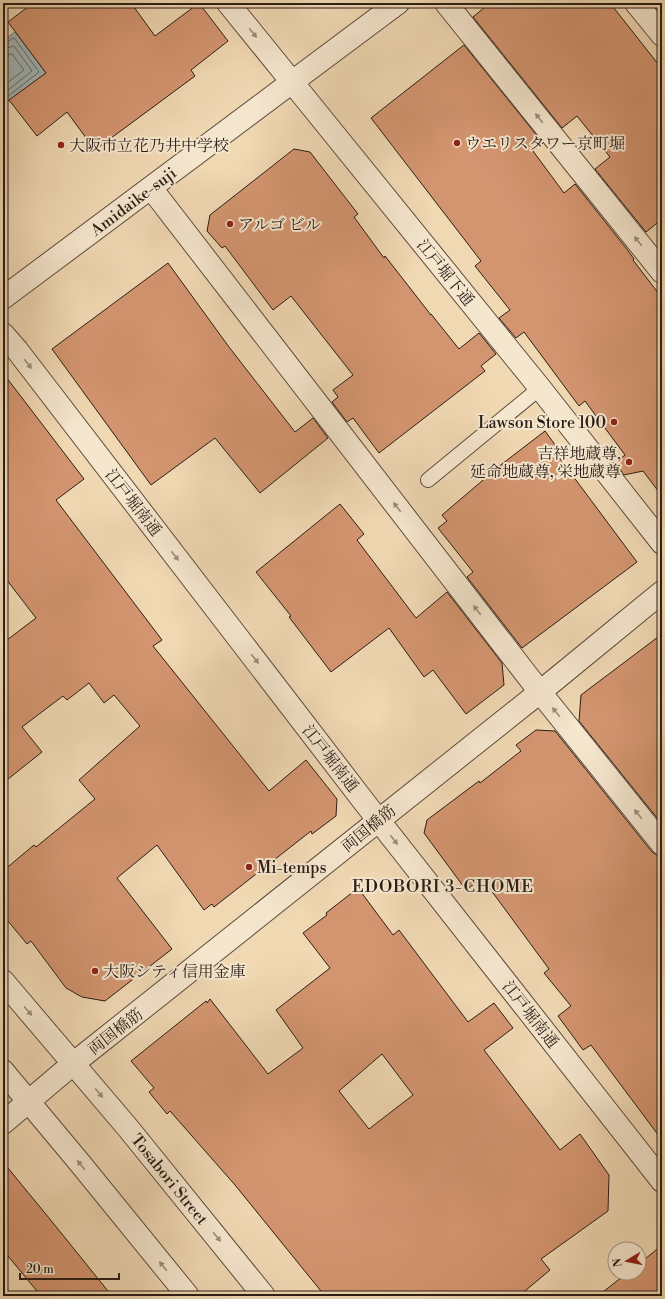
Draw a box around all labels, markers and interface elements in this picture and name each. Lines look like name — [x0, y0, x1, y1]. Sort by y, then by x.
one-way arrow — [249, 28, 257, 39]
one-way arrow — [534, 113, 543, 124]
place label: ウエリスタワー京町堀 — [465, 134, 625, 154]
place label: 大阪市立花乃井中学校 — [69, 136, 229, 156]
marker: ウエリスタワー京町堀 — [452, 138, 462, 148]
marker: 大阪市立花乃井中学校 — [56, 140, 66, 150]
street label: Amidaike-suji — [86, 163, 180, 241]
place label: アルゴ ビル — [238, 215, 321, 235]
marker: アルゴ ビル — [225, 219, 235, 229]
street label: 江戸堀下通 — [412, 235, 478, 310]
one-way arrow — [633, 236, 642, 247]
one-way arrow — [24, 359, 32, 370]
place label: Lawson Store 100 — [478, 413, 606, 433]
marker: Lawson Store 100 — [609, 417, 619, 427]
place label: 吉祥地蔵尊, 延命地蔵尊, 栄地蔵尊 — [470, 444, 621, 482]
marker: 吉祥地蔵尊, 延命地蔵尊, 栄地蔵尊 — [624, 457, 634, 467]
street label: 江戸堀南通 — [101, 465, 166, 540]
one-way arrow — [393, 501, 402, 512]
one-way arrow — [171, 551, 180, 562]
one-way arrow — [473, 604, 481, 615]
one-way arrow — [250, 654, 259, 665]
one-way arrow — [552, 707, 561, 718]
street label: 江戸堀南通 — [298, 721, 363, 796]
street label: 両国橋筋 — [337, 801, 400, 857]
one-way arrow — [633, 809, 642, 819]
one-way arrow — [390, 834, 399, 845]
place label: Mi-temps — [257, 858, 327, 878]
marker: Mi-temps — [244, 862, 254, 872]
district label: EDOBORI 3-CHOME — [352, 876, 534, 898]
place label: 大阪シティ信用金庫 — [103, 962, 246, 982]
marker: 大阪シティ信用金庫 — [90, 966, 100, 976]
street label: 江戸堀南通 — [498, 977, 563, 1052]
street label: 両国橋筋 — [84, 1004, 147, 1059]
one-way arrow — [24, 1006, 33, 1016]
one-way arrow — [95, 1088, 104, 1098]
street label: Tosabori Street — [126, 1130, 212, 1229]
one-way arrow — [77, 1159, 86, 1170]
one-way arrow — [212, 1232, 221, 1243]
north arrow — [607, 1241, 647, 1281]
scale bar — [20, 1255, 119, 1281]
text: N — [610, 1257, 626, 1268]
one-way arrow — [159, 1260, 168, 1271]
text: 20 m — [26, 1262, 54, 1277]

